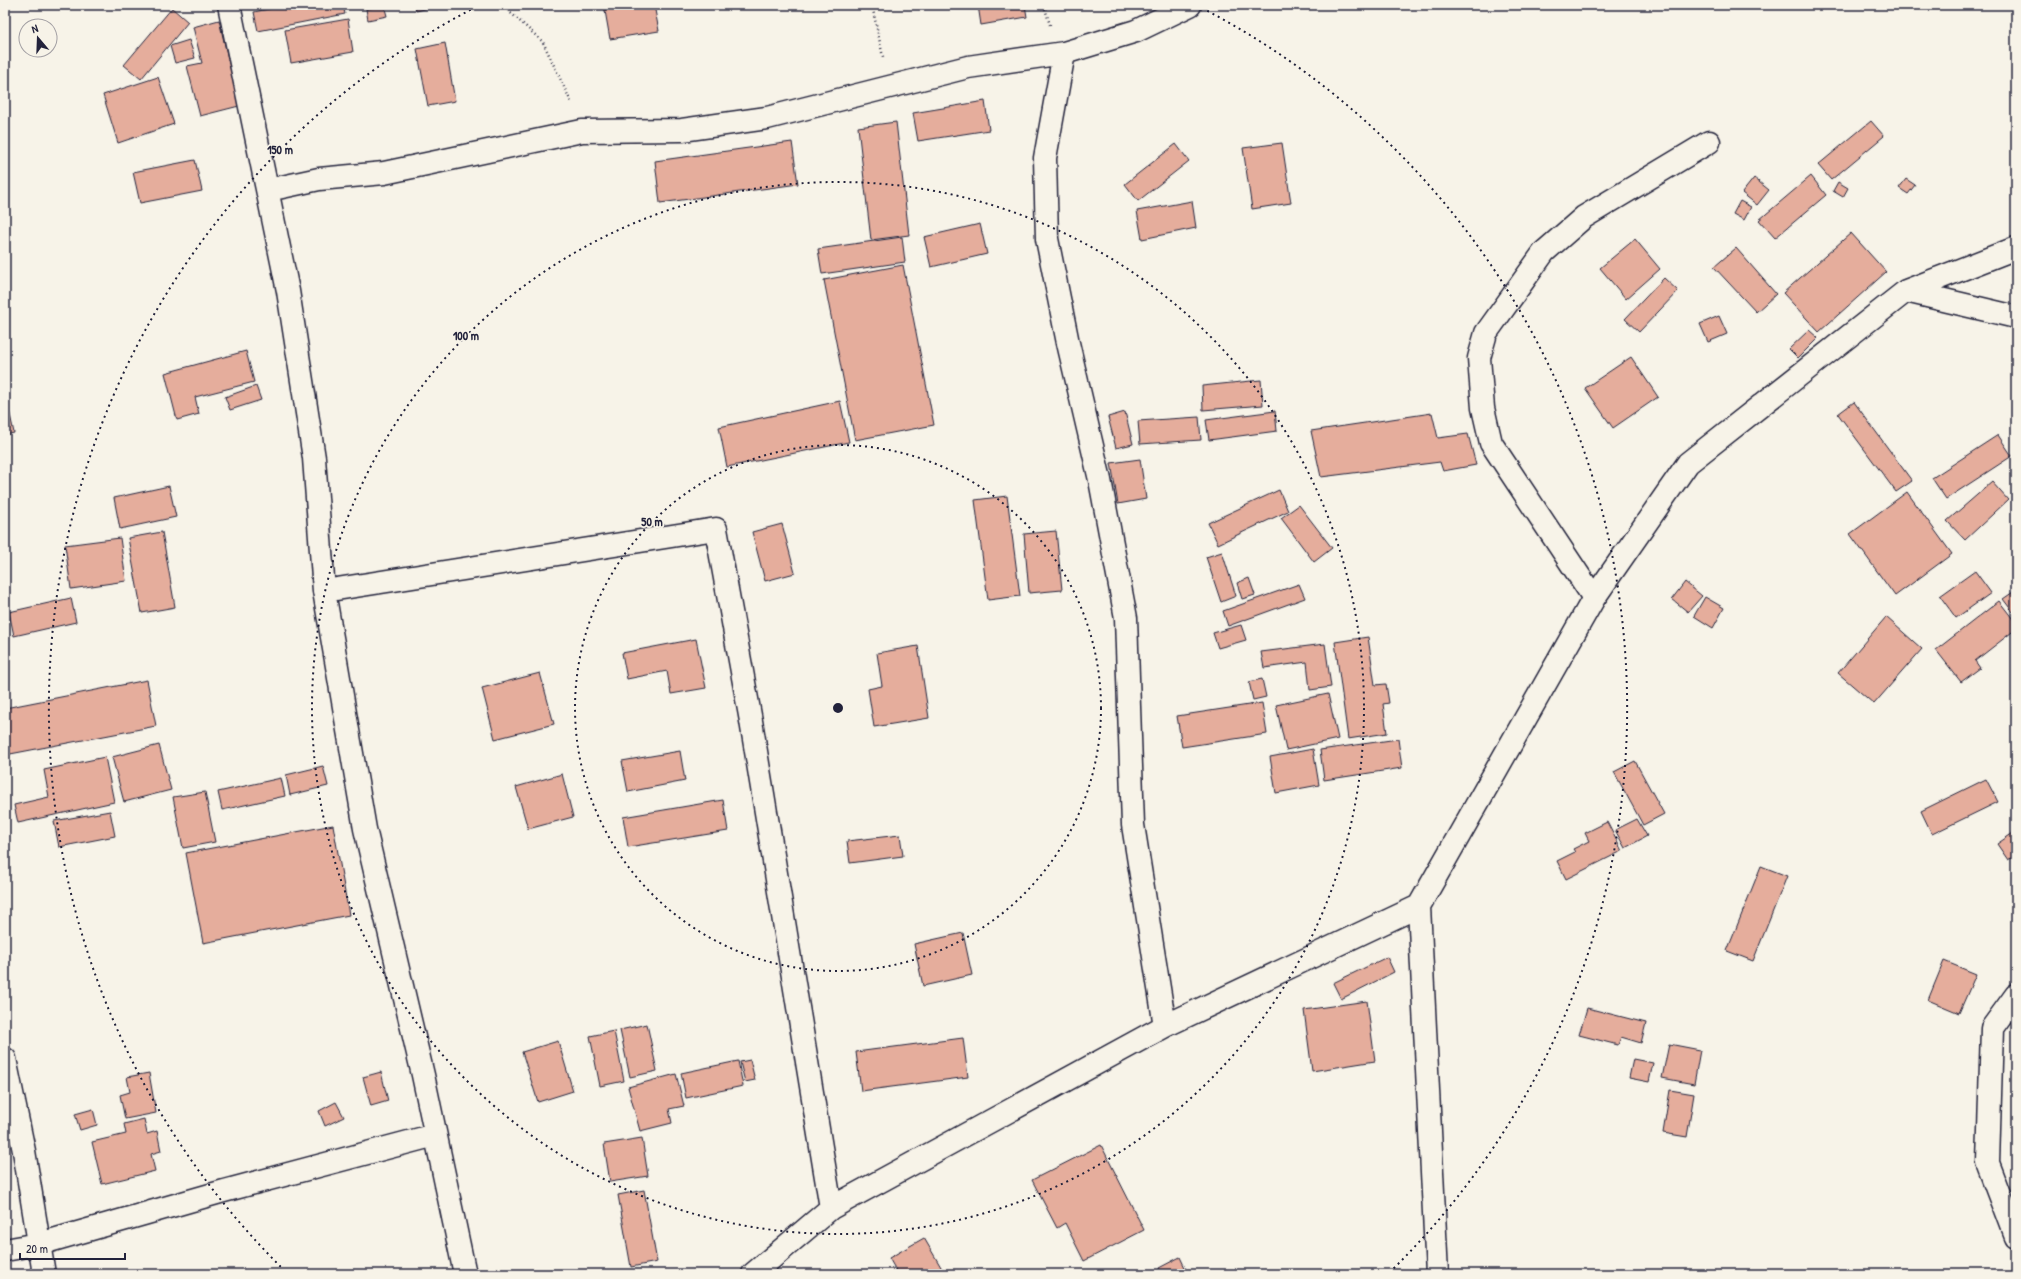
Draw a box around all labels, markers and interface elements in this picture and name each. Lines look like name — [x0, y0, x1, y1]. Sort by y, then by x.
north arrow — [18, 18, 58, 58]
text: N — [30, 21, 40, 36]
text: 150 m — [267, 141, 293, 158]
text: 100 m — [453, 327, 479, 344]
text: 50 m — [641, 513, 663, 530]
centre of rings — [831, 701, 845, 715]
scale bar — [20, 1235, 125, 1261]
text: 20 m — [26, 1240, 48, 1257]

